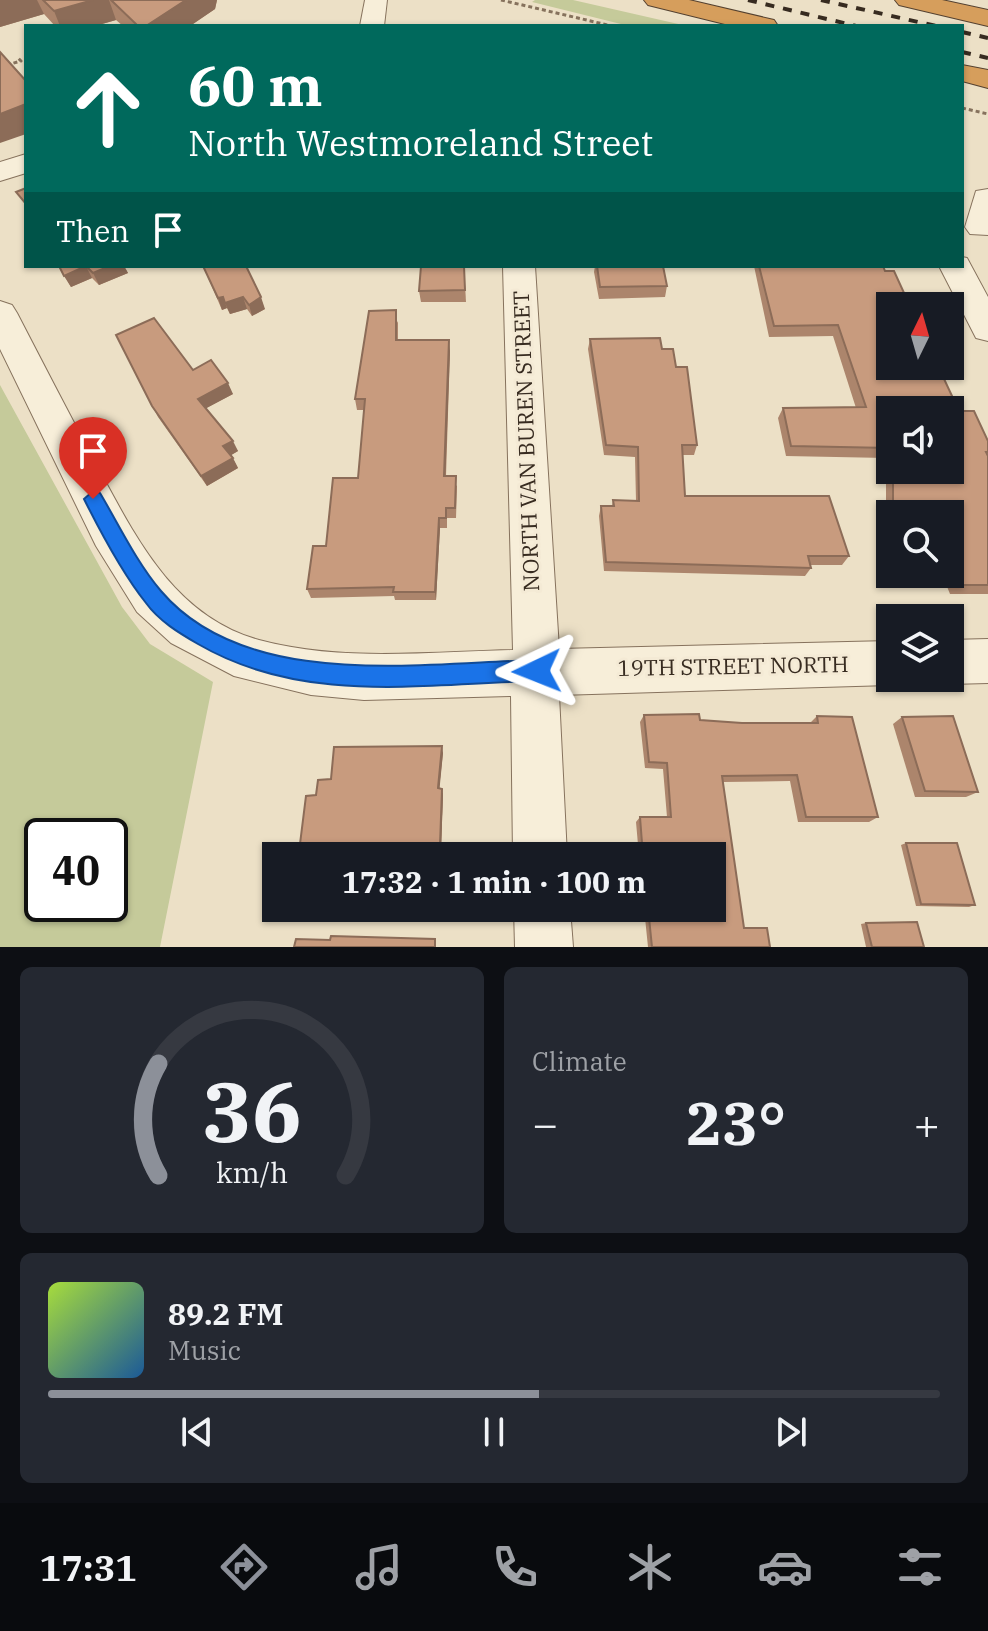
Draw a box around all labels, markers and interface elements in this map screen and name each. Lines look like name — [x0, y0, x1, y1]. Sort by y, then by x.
text: 60 m — [188, 49, 323, 121]
icon: ahead — [56, 56, 160, 160]
text: North Westmoreland Street — [188, 119, 653, 166]
icon: arrive — [146, 208, 190, 252]
text: Then — [56, 211, 130, 250]
street label: NORTH VAN BUREN STREET — [506, 290, 545, 592]
north arrow — [876, 292, 964, 380]
map controls — [876, 292, 964, 692]
button: sound — [876, 396, 964, 484]
pin — [59, 417, 127, 499]
icon: arrive — [71, 429, 115, 473]
button: search — [876, 500, 964, 588]
button: layers — [876, 604, 964, 692]
position arrow — [495, 629, 579, 713]
street label: 19TH STREET NORTH — [617, 649, 849, 682]
speed limit sign: 40 — [24, 818, 128, 922]
text: 17:32 · 1 min · 100 m — [342, 862, 646, 901]
text: Climate — [532, 1044, 627, 1078]
text: 36 — [202, 1057, 302, 1165]
text: 23° — [686, 1083, 786, 1162]
text: − — [532, 1095, 558, 1152]
text: + — [914, 1095, 940, 1152]
text: km/h — [216, 1154, 288, 1191]
text: 89.2 FM — [168, 1294, 283, 1333]
text: Music — [168, 1333, 241, 1367]
icon: previous — [175, 1410, 219, 1454]
icon: pause — [472, 1410, 516, 1454]
icon: next — [769, 1410, 813, 1454]
icon: directions — [216, 1539, 272, 1595]
icon: music — [351, 1539, 407, 1595]
icon: phone — [487, 1539, 543, 1595]
icon: climate — [622, 1539, 678, 1595]
icon: car — [757, 1539, 813, 1595]
icon: filters — [892, 1539, 948, 1595]
text: 17:31 — [40, 1544, 137, 1591]

